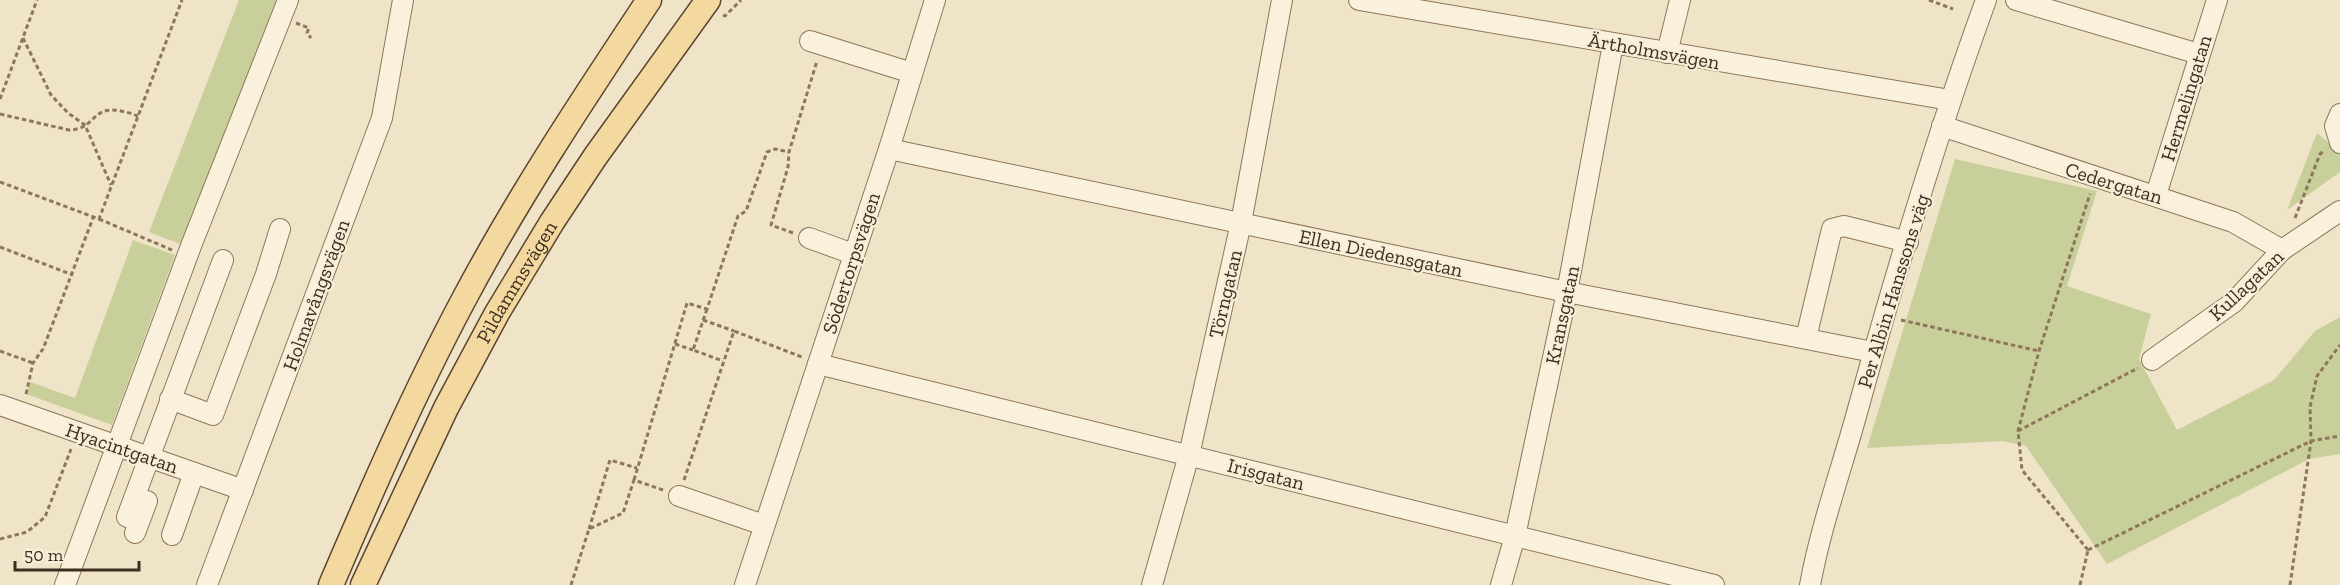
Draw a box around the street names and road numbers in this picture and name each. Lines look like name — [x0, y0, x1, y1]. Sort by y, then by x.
street label: Ärtholmsvägen — [1586, 28, 1722, 74]
street label: Hermelingatan — [2155, 32, 2217, 164]
street label: Cedergatan — [2063, 157, 2166, 209]
street label: Södertorpsvägen — [817, 189, 885, 337]
street label: Per Albin Hanssons väg — [1852, 191, 1934, 391]
street label: Holmavångsvägen — [277, 215, 355, 374]
street label: Pildammsvägen — [471, 216, 562, 347]
street label: Ellen Diedensgatan — [1297, 224, 1466, 282]
street label: Kullagatan — [2204, 244, 2289, 326]
street label: Törngatan — [1203, 247, 1247, 341]
street label: Kransgatan — [1540, 263, 1584, 367]
street label: Hyacintgatan — [63, 418, 182, 479]
street label: Irisgatan — [1225, 453, 1307, 495]

